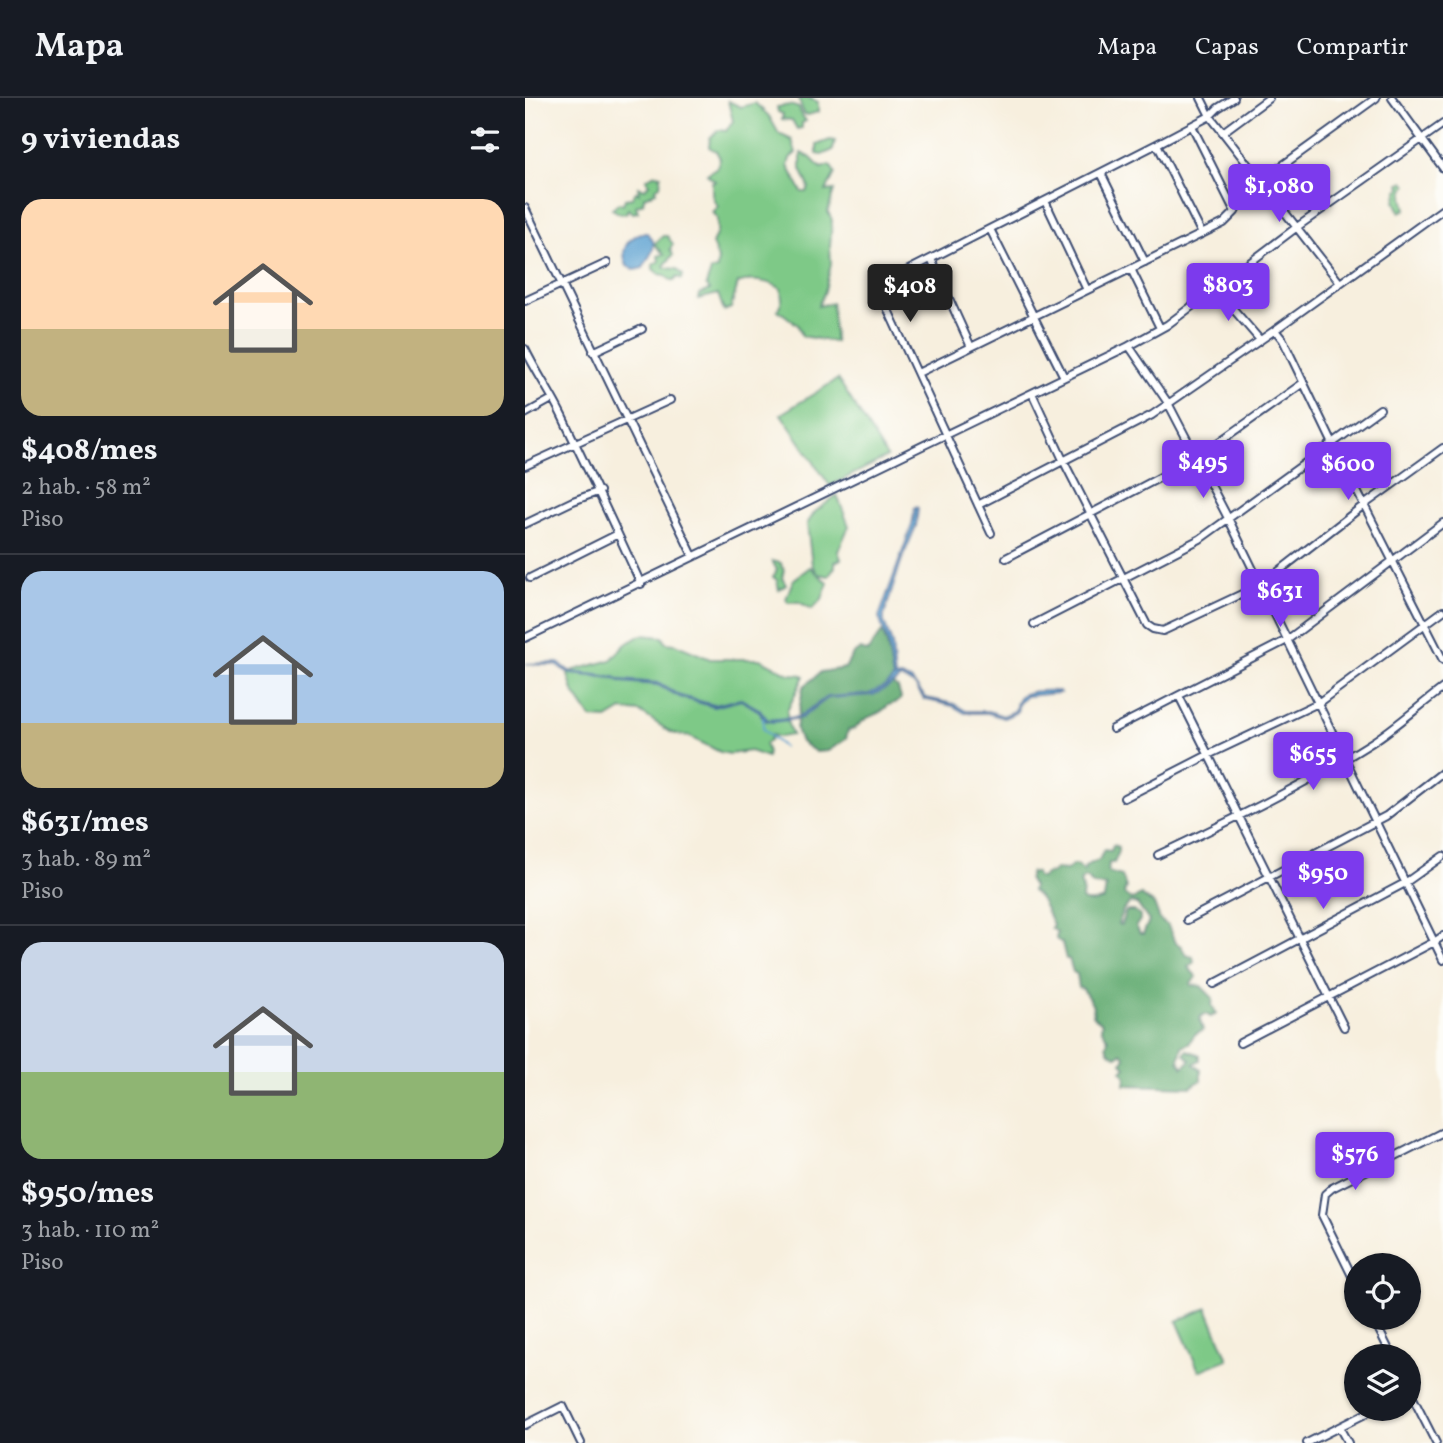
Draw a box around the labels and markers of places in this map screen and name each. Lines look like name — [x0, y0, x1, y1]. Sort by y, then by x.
pin: $1,080 — [1222, 164, 1336, 224]
pin: $408 — [869, 264, 951, 324]
pin: $803 — [1187, 264, 1269, 323]
pin: $495 — [1162, 440, 1244, 500]
pin: $600 — [1307, 442, 1389, 502]
pin: $631 — [1239, 570, 1321, 629]
pin: $655 — [1272, 732, 1354, 792]
pin: $950 — [1282, 852, 1364, 911]
pin: $576 — [1314, 1132, 1396, 1192]

